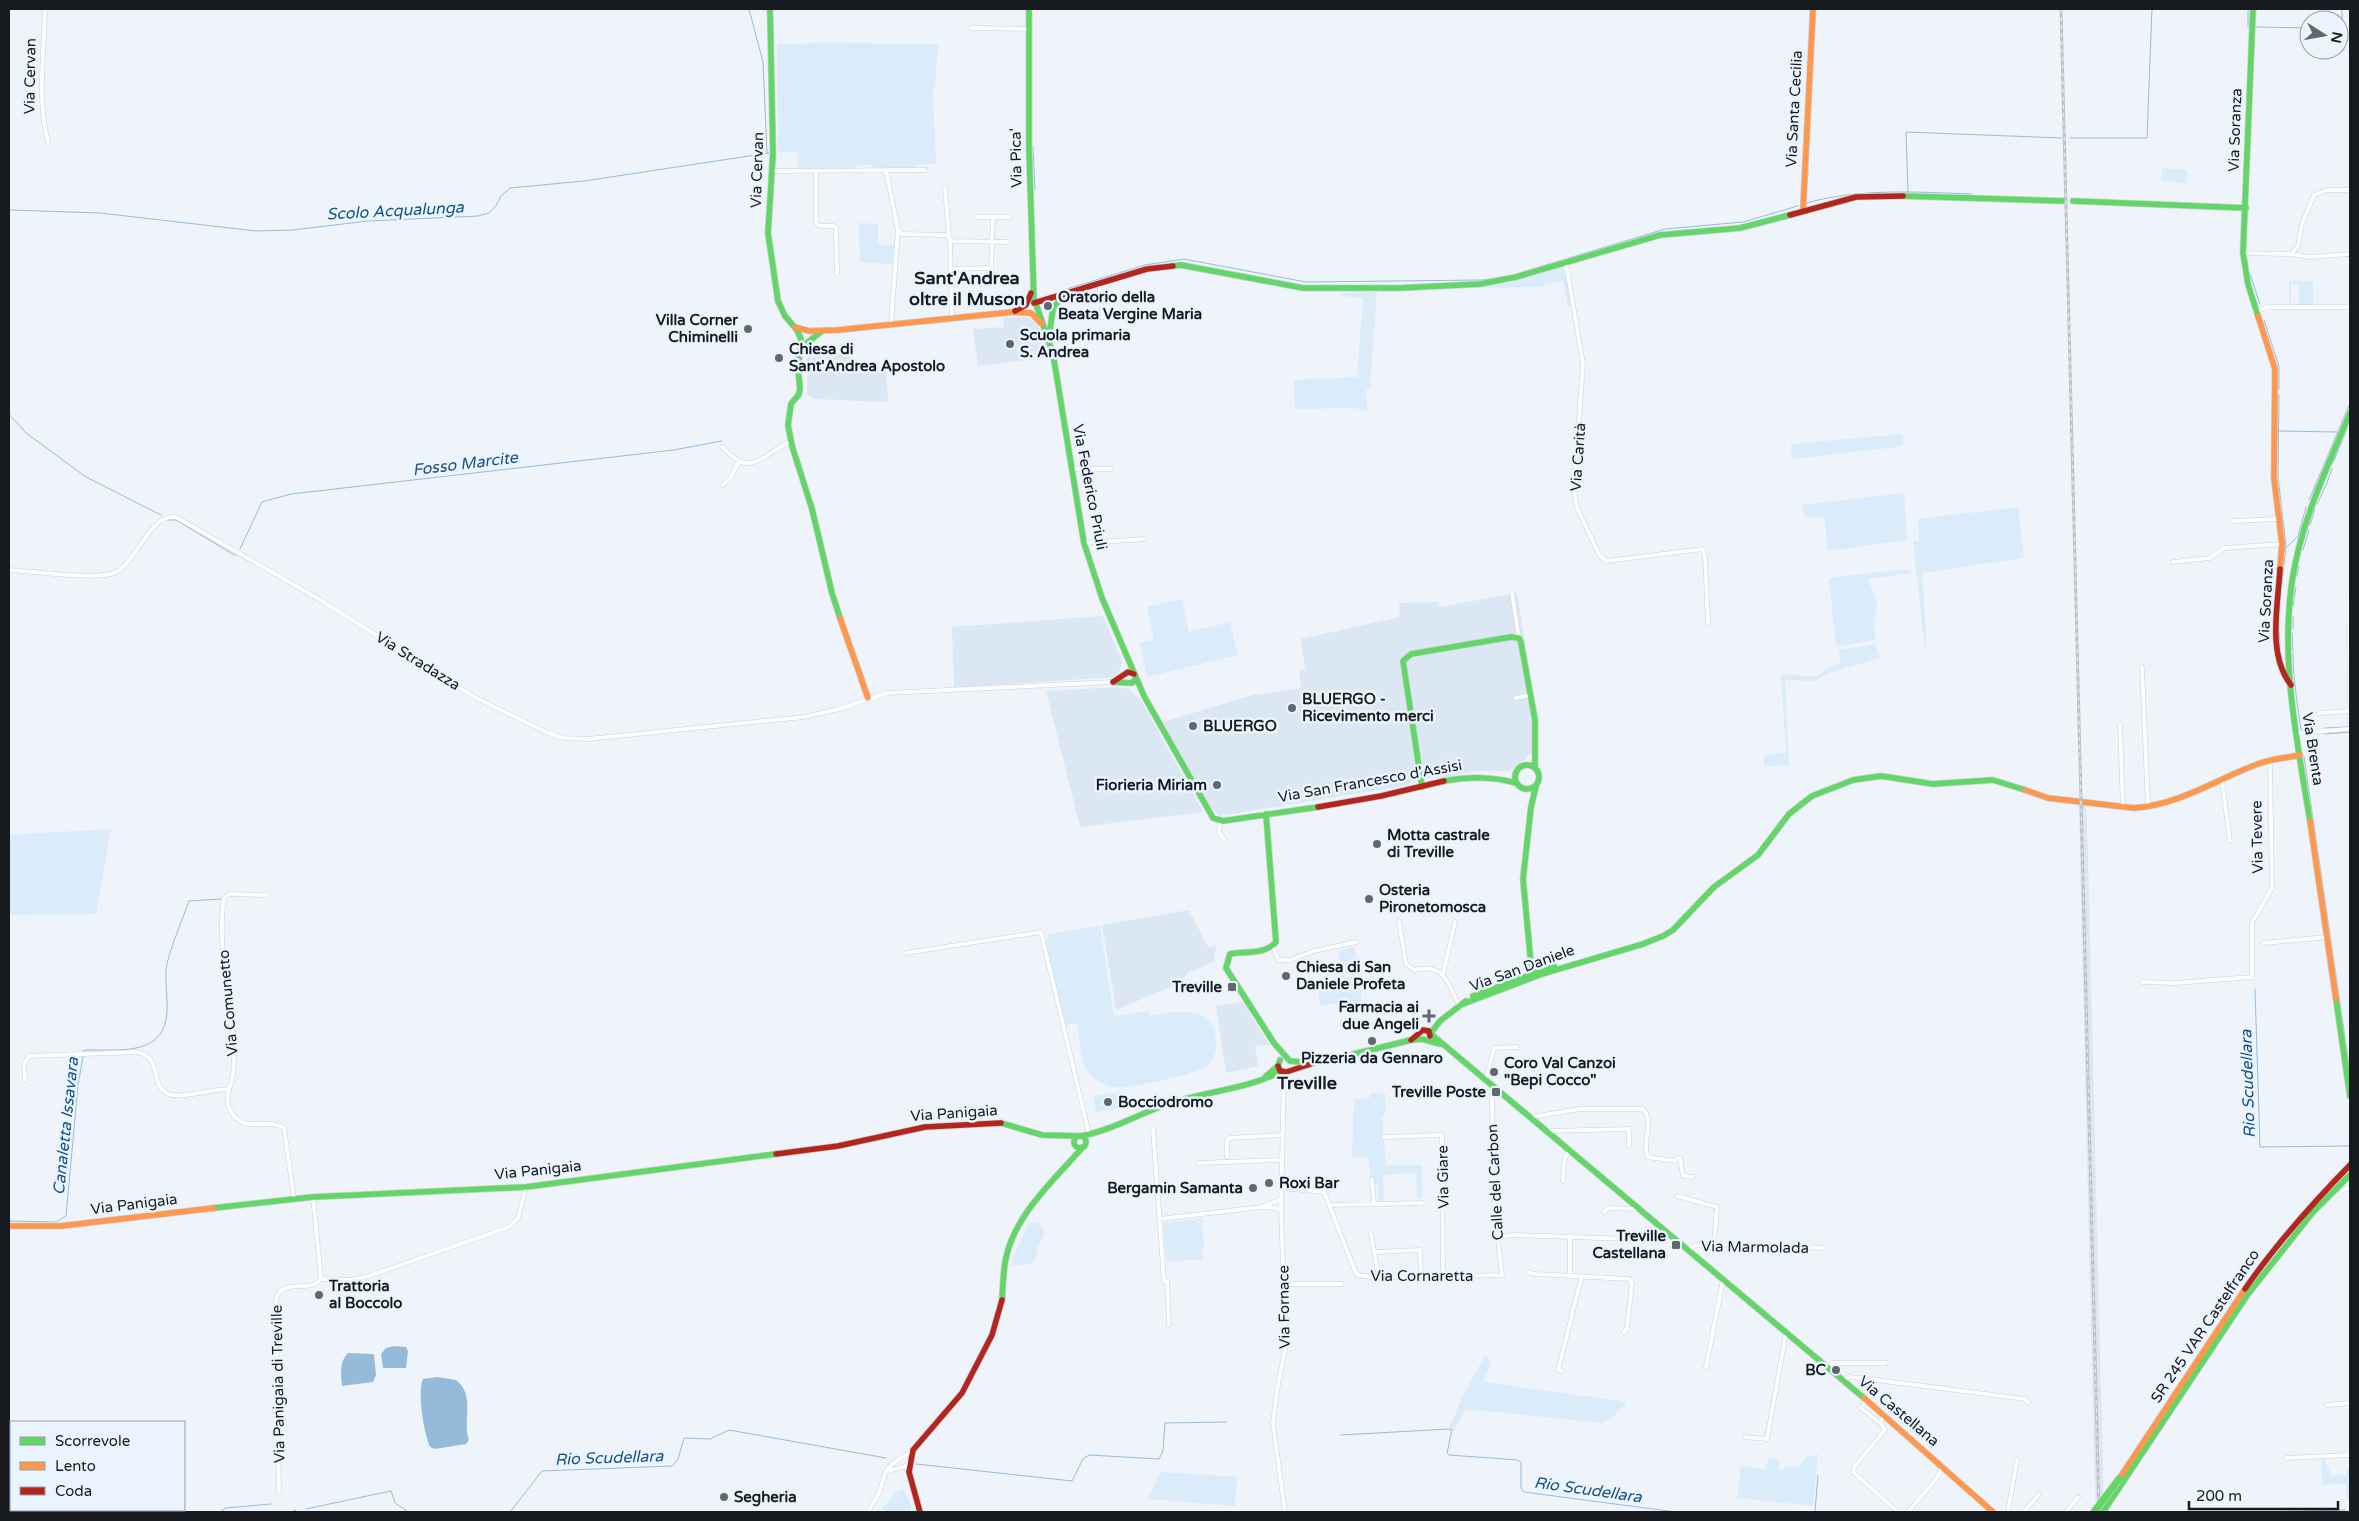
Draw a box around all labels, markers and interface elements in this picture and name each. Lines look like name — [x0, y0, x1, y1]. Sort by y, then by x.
north arrow — [2299, 10, 2349, 60]
text: N — [2327, 30, 2346, 45]
street label: Via Cervan — [20, 38, 40, 114]
street label: Via Santa Cecilia — [1782, 50, 1806, 168]
street label: Via Soranza — [2225, 88, 2245, 172]
street label: Via Pica' — [1006, 128, 1026, 188]
street label: Via Cervan — [747, 132, 767, 208]
water label: Scolo Acqualunga — [326, 197, 465, 225]
district label: Sant'Andrea oltre il Muson — [909, 267, 1025, 310]
place label: Oratorio della Beata Vergine Maria — [1058, 288, 1202, 324]
marker: Oratorio della Beata Vergine Maria — [1042, 300, 1054, 312]
place label: Villa Corner Chiminelli — [656, 311, 738, 346]
marker: Villa Corner Chiminelli — [742, 323, 754, 335]
place label: Scuola primaria S. Andrea — [1020, 326, 1131, 361]
marker: Scuola primaria S. Andrea — [1004, 338, 1016, 350]
place label: Chiesa di Sant'Andrea Apostolo — [789, 340, 945, 376]
marker: Chiesa di Sant'Andrea Apostolo — [773, 352, 785, 364]
street label: Via Carità — [1567, 422, 1589, 492]
street label: Via Federico Priuli — [1069, 423, 1111, 551]
water label: Fosso Marcite — [411, 447, 520, 480]
street label: Via Soranza — [2255, 559, 2277, 643]
street label: Via Stradazza — [372, 628, 464, 694]
place label: BLUERGO - Ricevimento merci — [1302, 690, 1434, 725]
marker: BLUERGO - Ricevimento merci — [1286, 702, 1298, 714]
street label: Via Brenta — [2298, 711, 2328, 787]
place label: BLUERGO — [1203, 717, 1277, 735]
marker: BLUERGO — [1187, 720, 1199, 732]
street label: Via San Francesco d'Assisi — [1277, 756, 1463, 806]
place label: Fiorieria Miriam — [1096, 776, 1207, 794]
marker: Fiorieria Miriam — [1211, 779, 1223, 791]
street label: Via Tevere — [2247, 800, 2267, 874]
place label: Motta castrale di Treville — [1387, 826, 1490, 861]
marker: Motta castrale di Treville — [1371, 838, 1383, 850]
place label: Osteria Pironetomosca — [1379, 881, 1486, 916]
marker: Osteria Pironetomosca — [1363, 893, 1375, 905]
street label: Via San Daniele — [1467, 941, 1577, 995]
street label: Via Comunetto — [214, 949, 242, 1057]
place label: Chiesa di San Daniele Profeta — [1296, 958, 1406, 993]
marker: Chiesa di San Daniele Profeta — [1280, 970, 1292, 982]
place label: Treville — [1171, 978, 1222, 996]
marker: Treville — [1226, 981, 1238, 993]
place label: Farmacia ai due Angeli — [1338, 998, 1419, 1034]
marker: Farmacia ai due Angeli — [1423, 1010, 1435, 1022]
water label: Rio Scudellara — [2236, 1028, 2260, 1139]
marker: Pizzeria da Gennaro — [1366, 1035, 1378, 1047]
place label: Pizzeria da Gennaro — [1301, 1049, 1443, 1067]
place label: Coro Val Canzoi "Bepi Cocco" — [1504, 1054, 1616, 1090]
water label: Canaletta Issavara — [49, 1055, 83, 1196]
marker: Coro Val Canzoi "Bepi Cocco" — [1488, 1066, 1500, 1078]
district label: Treville — [1276, 1072, 1337, 1094]
place label: Treville Poste — [1391, 1083, 1487, 1101]
marker: Treville Poste — [1490, 1086, 1502, 1098]
place label: Bocciodromo — [1118, 1093, 1213, 1111]
marker: Bocciodromo — [1102, 1096, 1114, 1108]
street label: Via Panigaia — [910, 1101, 998, 1125]
street label: Calle del Carbon — [1483, 1123, 1507, 1241]
street label: Via Giare — [1433, 1145, 1453, 1209]
street label: Via Panigaia — [494, 1156, 582, 1184]
place label: Roxi Bar — [1279, 1174, 1339, 1192]
marker: Roxi Bar — [1263, 1177, 1275, 1189]
place label: Bergamin Samanta — [1107, 1179, 1243, 1198]
marker: Bergamin Samanta — [1247, 1182, 1259, 1194]
street label: Via Panigaia — [90, 1190, 178, 1218]
place label: Treville Castellana — [1592, 1227, 1666, 1262]
street label: Via Marmolada — [1701, 1237, 1809, 1257]
marker: Treville Castellana — [1670, 1239, 1682, 1251]
street label: SR 245 VAR Castelfranco — [2147, 1246, 2263, 1406]
street label: Via Fornace — [1274, 1265, 1294, 1349]
street label: Via Cornaretta — [1371, 1267, 1473, 1285]
place label: Trattoria al Boccolo — [328, 1277, 402, 1312]
marker: Trattoria al Boccolo — [313, 1289, 325, 1301]
street label: Via Panigaia di Treville — [268, 1305, 288, 1463]
place label: BC — [1805, 1361, 1827, 1379]
marker: BC — [1830, 1364, 1842, 1376]
street label: Via Castellana — [1855, 1372, 1943, 1450]
legend — [10, 1421, 185, 1511]
text: Scorrevole — [55, 1432, 130, 1450]
water label: Rio Scudellara — [554, 1446, 665, 1470]
text: Lento — [55, 1457, 96, 1475]
water label: Rio Scudellara — [1533, 1473, 1644, 1508]
scale bar — [2189, 1478, 2338, 1510]
text: Coda — [55, 1482, 92, 1500]
text: 200 m — [2196, 1487, 2242, 1505]
place label: Segheria — [734, 1488, 797, 1507]
marker: Segheria — [718, 1491, 730, 1503]

